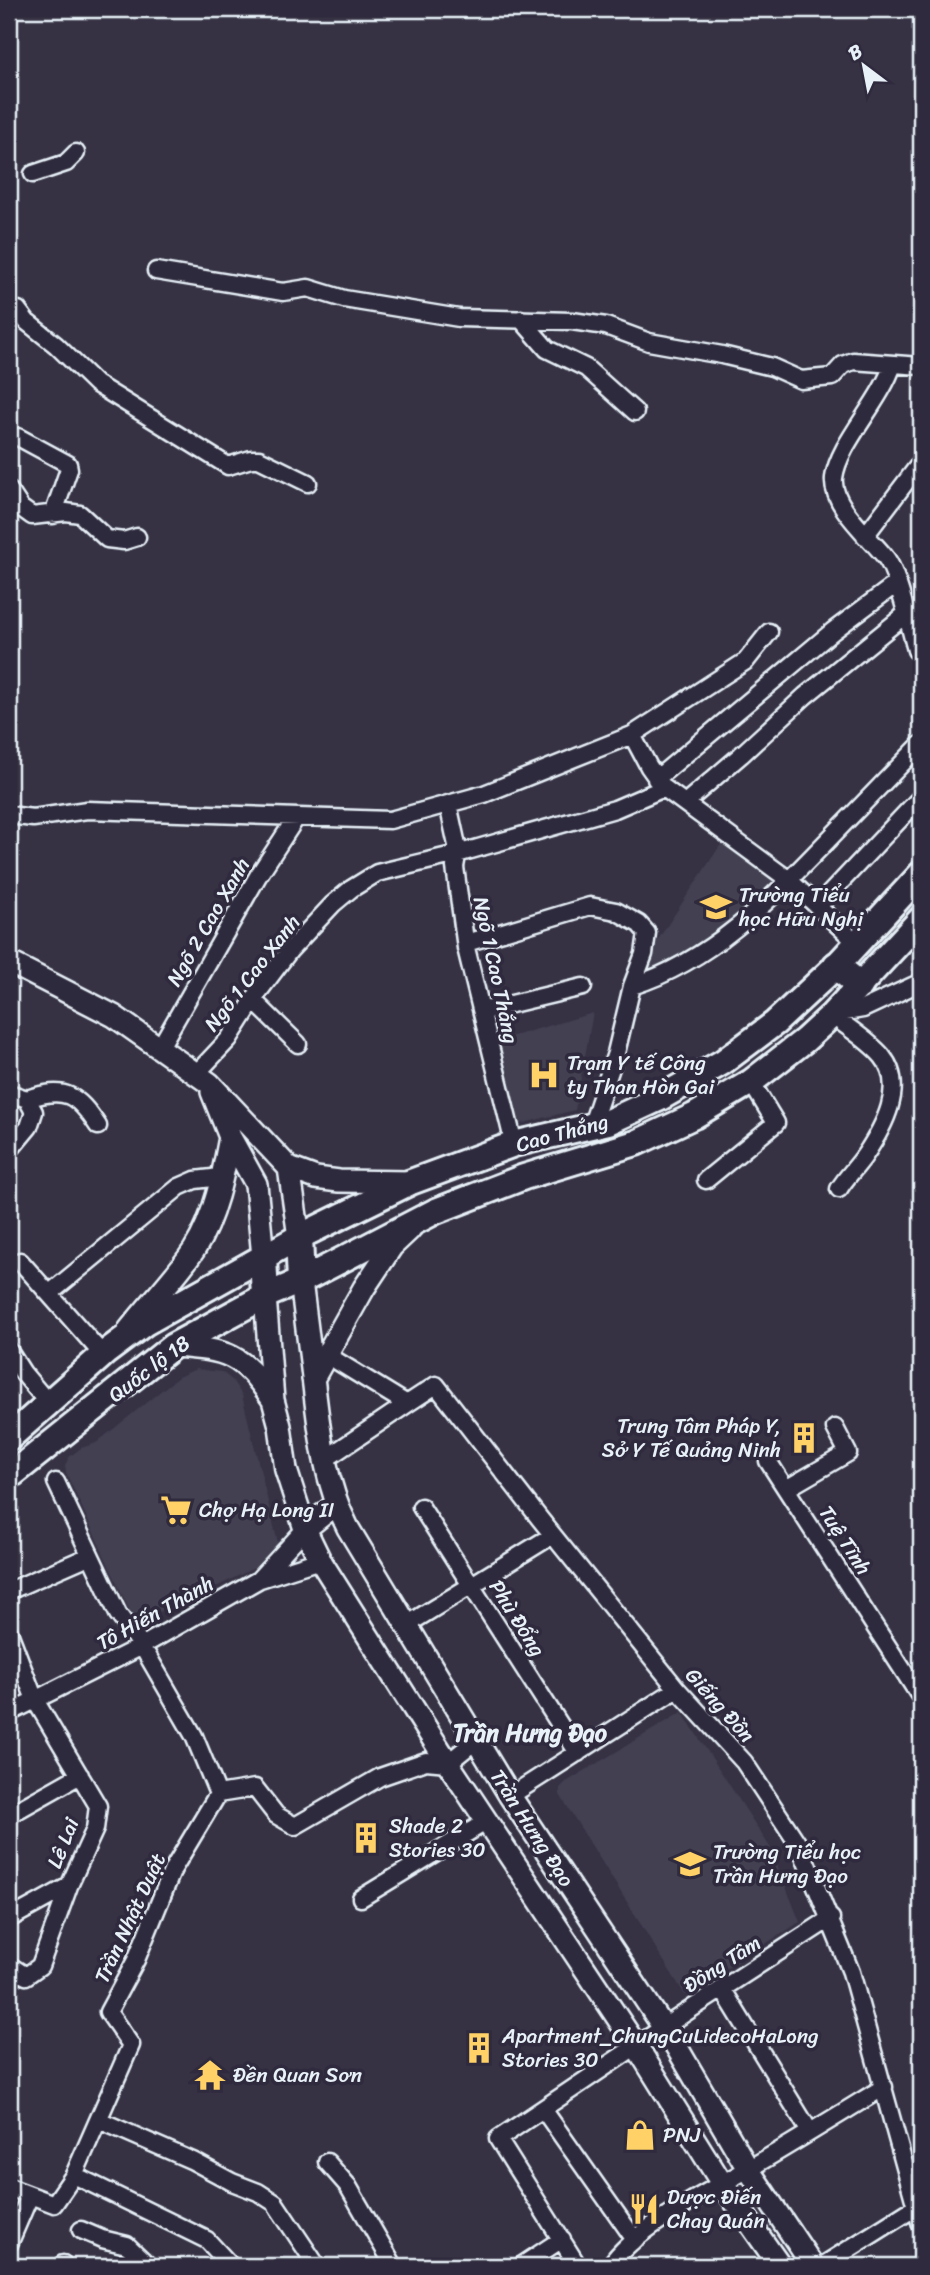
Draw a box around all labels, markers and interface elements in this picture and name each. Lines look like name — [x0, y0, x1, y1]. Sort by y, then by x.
north arrow — [828, 32, 898, 102]
text: B — [841, 35, 869, 69]
street label: Ngõ 2 Cao Xanh — [156, 850, 260, 994]
place label: Trường Tiểu học Hữu Nghị — [738, 876, 864, 938]
school or university icon: Trường Tiểu học Hữu Nghị — [699, 890, 733, 924]
street label: Ngõ 1 Cao Thắng — [462, 893, 530, 1047]
street label: Ngõ 1 Cao Xanh — [194, 906, 310, 1040]
place label: Trạm Y tế Công ty Than Hòn Gai — [567, 1044, 715, 1106]
hospital icon: Trạm Y tế Công ty Than Hòn Gai — [527, 1058, 561, 1092]
street label: Cao Thắng — [511, 1102, 613, 1164]
street label: Quốc lộ 18 — [100, 1325, 199, 1413]
place label: Trung Tâm Pháp Y, Sở Y Tế Quảng Ninh — [602, 1407, 781, 1469]
building icon: Trung Tâm Pháp Y, Sở Y Tế Quảng Ninh — [787, 1421, 821, 1455]
place label: Chợ Hạ Long II — [199, 1491, 335, 1529]
supermarket icon: Chợ Hạ Long II — [159, 1493, 193, 1527]
street label: Tuệ Tĩnh — [808, 1497, 882, 1583]
street label: Tô Hiến Thành — [89, 1565, 221, 1661]
street label: Phù Đổng — [478, 1572, 556, 1665]
street label: Giếng Đồn — [675, 1658, 765, 1752]
district label: Trần Hưng Đạo — [453, 1712, 608, 1754]
street label: Trần Hưng Đạo — [479, 1761, 585, 1895]
place label: Shade 2 Stories 30 — [389, 1807, 485, 1869]
street label: Lê Lai — [36, 1811, 91, 1874]
building icon: Shade 2 Stories 30 — [349, 1821, 383, 1855]
place label: Trường Tiểu học Trần Hưng Đạo — [713, 1833, 861, 1895]
street label: Trần Nhật Duật — [83, 1847, 177, 1989]
school or university icon: Trường Tiểu học Trần Hưng Đạo — [673, 1847, 707, 1881]
street label: Đồng Tâm — [675, 1924, 769, 2004]
place label: Apartment_ChungCuLidecoHaLong Stories 30 — [501, 2017, 819, 2079]
building icon: Apartment_ChungCuLidecoHaLong Stories 30 — [462, 2031, 496, 2065]
place label: Đền Quan Sơn — [233, 2056, 362, 2094]
temple icon: Đền Quan Sơn — [193, 2058, 227, 2092]
place label: PNJ — [663, 2116, 702, 2154]
shop icon: PNJ — [623, 2118, 657, 2152]
place label: Dược Điến Chay Quán — [667, 2178, 765, 2240]
restaurant icon: Dược Điến Chay Quán — [627, 2192, 661, 2226]

